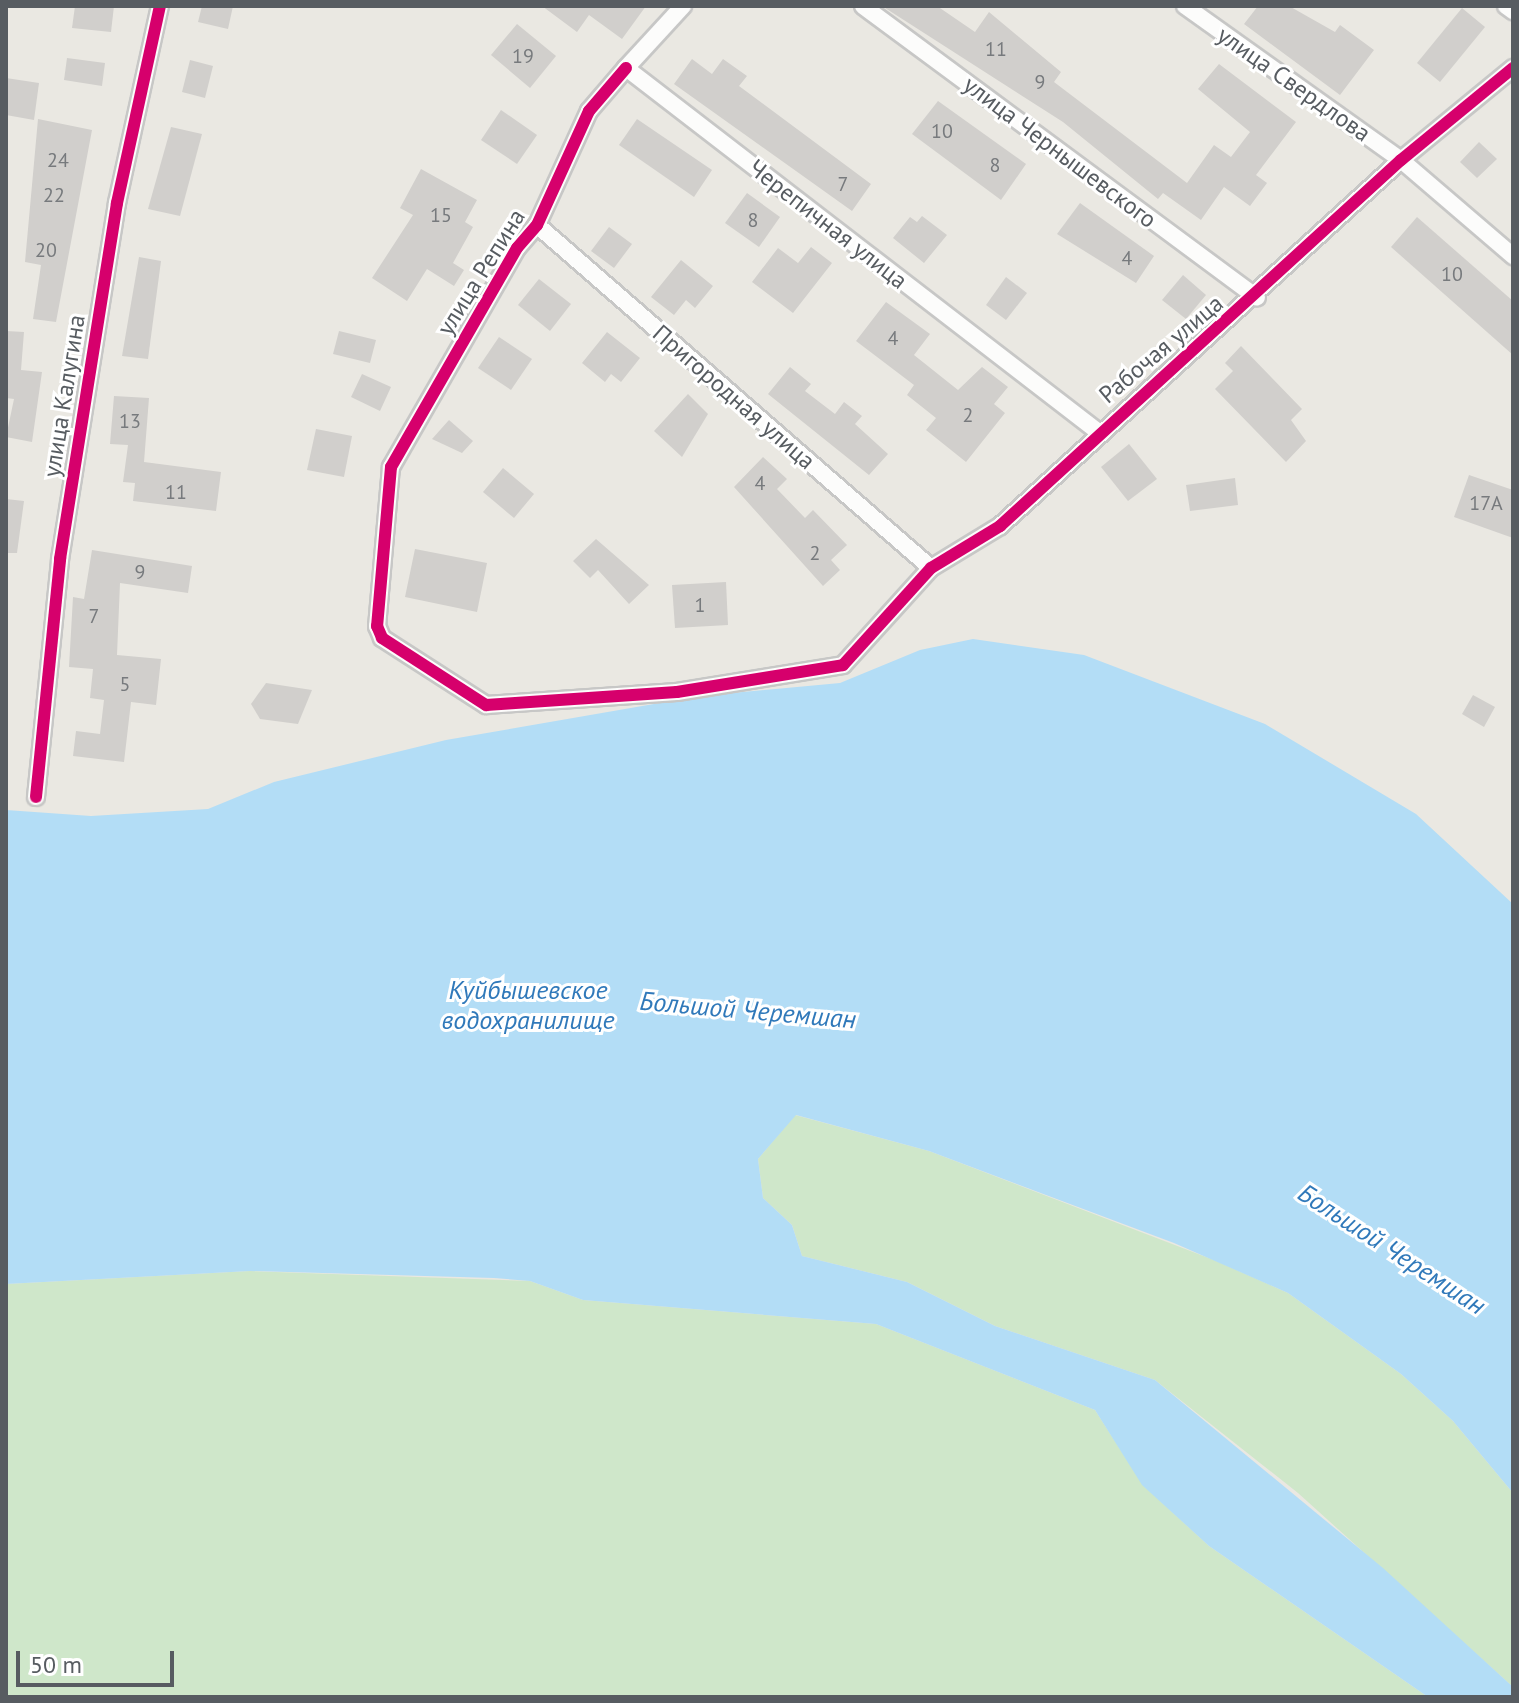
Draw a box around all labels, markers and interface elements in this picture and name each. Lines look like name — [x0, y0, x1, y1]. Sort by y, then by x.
street label: улица Свердлова — [1212, 20, 1376, 148]
house number: 11 — [985, 37, 1007, 61]
house number: 19 — [512, 44, 534, 68]
street label: улица Чернышевского — [958, 70, 1162, 234]
house number: 9 — [1035, 70, 1045, 94]
house number: 10 — [931, 119, 953, 143]
house number: 24 — [47, 148, 69, 172]
street label: Черепичная улица — [743, 153, 913, 295]
house number: 8 — [990, 153, 1000, 177]
house number: 7 — [838, 172, 848, 196]
house number: 22 — [43, 183, 65, 207]
house number: 15 — [430, 203, 452, 227]
street label: улица Репина — [431, 204, 531, 340]
house number: 8 — [748, 208, 758, 232]
house number: 20 — [35, 238, 57, 262]
house number: 4 — [1122, 246, 1132, 270]
house number: 10 — [1441, 262, 1463, 286]
street label: Рабочая улица — [1093, 289, 1229, 409]
street label: улица Калугина — [37, 313, 91, 479]
street label: Пригородная улица — [647, 319, 821, 475]
house number: 4 — [888, 326, 898, 350]
house number: 2 — [963, 403, 973, 427]
house number: 13 — [119, 409, 141, 433]
house number: 4 — [755, 471, 765, 495]
house number: 11 — [165, 480, 187, 504]
house number: 17А — [1469, 491, 1503, 515]
house number: 2 — [810, 541, 820, 565]
house number: 9 — [135, 560, 145, 584]
house number: 1 — [695, 593, 705, 617]
house number: 7 — [89, 604, 99, 628]
house number: 5 — [120, 672, 130, 696]
water label: Куйбышевское водохранилище — [441, 974, 615, 1036]
water label: Большой Черемшан — [639, 985, 857, 1035]
water label: Большой Черемшан — [1293, 1177, 1491, 1321]
scale bar — [20, 1635, 178, 1685]
text: 50 m — [30, 1649, 82, 1680]

